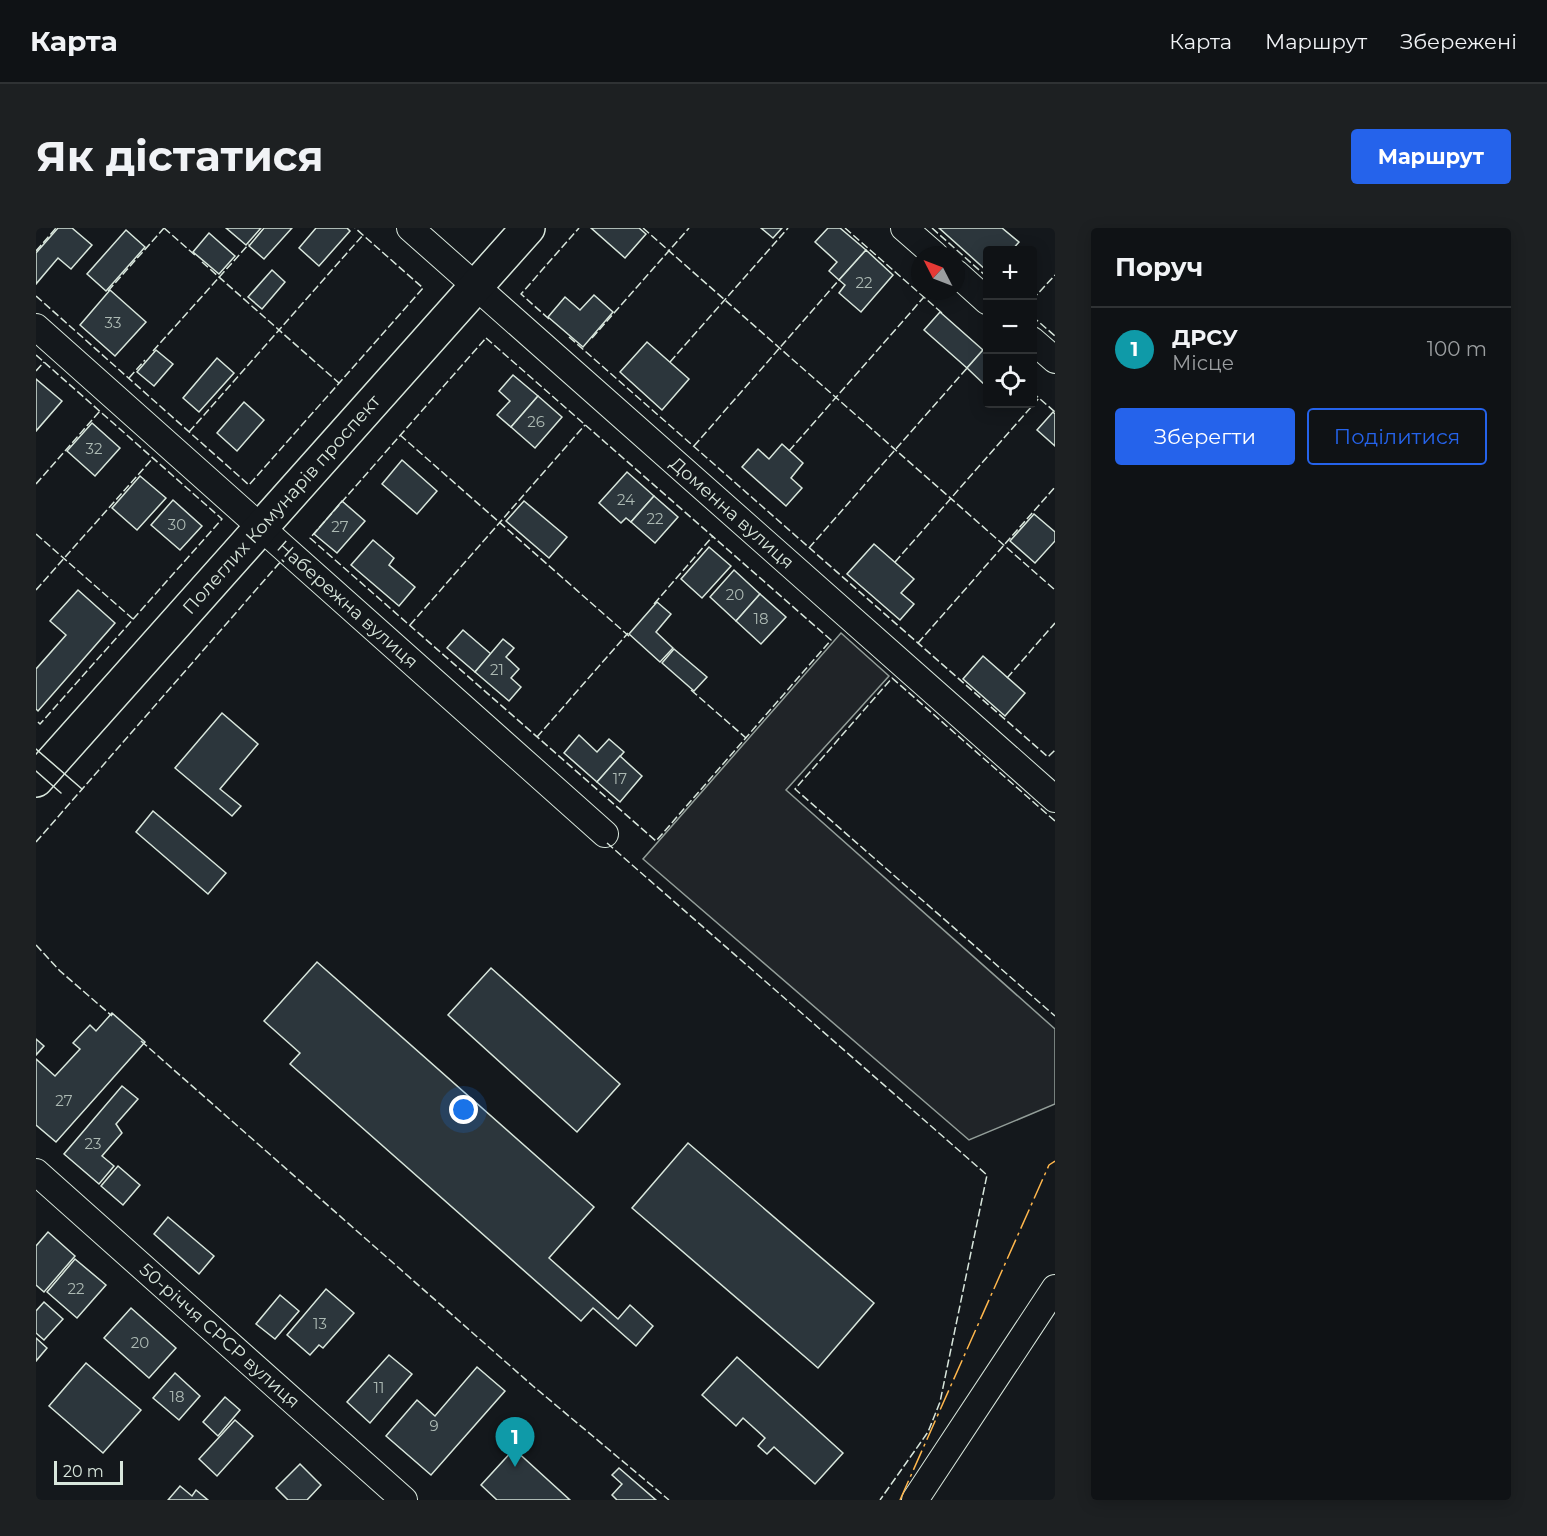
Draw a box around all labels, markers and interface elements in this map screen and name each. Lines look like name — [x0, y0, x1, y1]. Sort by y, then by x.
text: Карта — [30, 24, 118, 58]
text: Карта — [1169, 29, 1232, 54]
text: Маршрут — [1265, 29, 1367, 54]
text: Збережені — [1400, 29, 1517, 54]
button: Маршрут — [1351, 129, 1511, 184]
text: Як дістатися — [36, 130, 324, 182]
north arrow — [911, 246, 965, 300]
map controls — [983, 246, 1037, 408]
button: + — [983, 246, 1037, 300]
text: Поруч — [1115, 251, 1203, 283]
house number: 22 — [855, 273, 873, 292]
button: − — [983, 300, 1037, 354]
house number: 33 — [105, 313, 121, 332]
text: ДРСУ — [1172, 324, 1238, 351]
text: 1 — [1131, 337, 1138, 361]
text: 100 m — [1427, 337, 1487, 361]
text: Місце — [1172, 351, 1234, 375]
button: locate — [983, 354, 1037, 408]
street label: Полеглих Комунарів проспект — [178, 390, 385, 619]
button: Зберегти — [1115, 408, 1295, 465]
button: Поділитися — [1307, 408, 1487, 465]
house number: 26 — [527, 412, 545, 431]
house number: 32 — [86, 439, 102, 458]
street label: Доменна вулиця — [666, 452, 798, 574]
house number: 24 — [617, 490, 635, 509]
house number: 22 — [646, 509, 664, 528]
house number: 30 — [168, 515, 186, 534]
house number: 27 — [331, 517, 349, 536]
street label: Набережна вулиця — [272, 536, 422, 673]
house number: 20 — [726, 585, 744, 604]
house number: 18 — [754, 609, 769, 628]
house number: 21 — [490, 660, 504, 679]
house number: 17 — [613, 769, 627, 788]
house number: 27 — [55, 1091, 73, 1110]
your location — [449, 1095, 478, 1124]
house number: 23 — [85, 1134, 101, 1153]
street label: 50-річчя СРСР вулиця — [135, 1258, 304, 1413]
house number: 22 — [67, 1279, 85, 1298]
house number: 13 — [313, 1314, 327, 1333]
house number: 20 — [131, 1333, 149, 1352]
house number: 11 — [374, 1378, 384, 1397]
house number: 18 — [170, 1387, 185, 1406]
house number: 9 — [429, 1416, 439, 1435]
pin: 1 — [496, 1418, 534, 1467]
scale bar — [54, 1458, 123, 1486]
text: 20 m — [63, 1462, 104, 1481]

